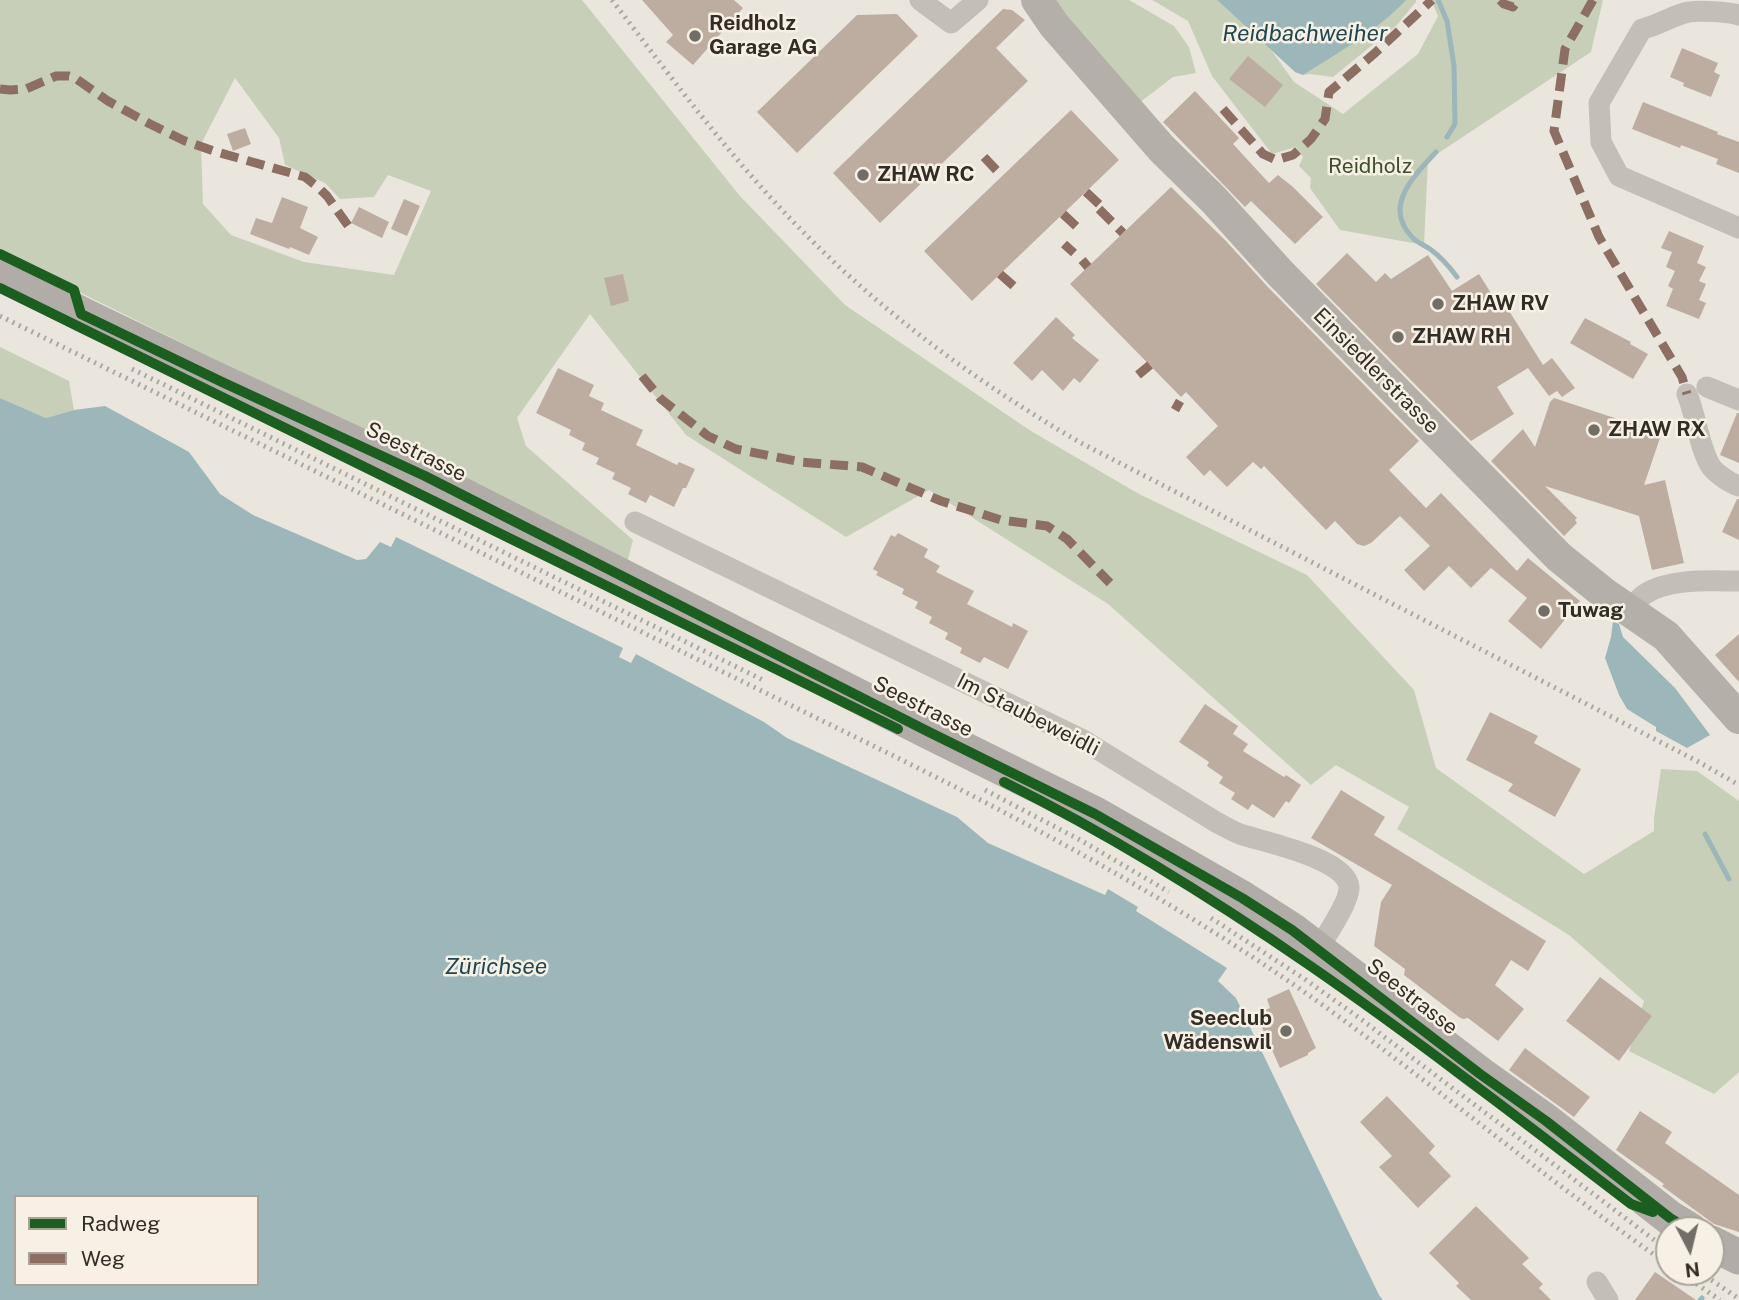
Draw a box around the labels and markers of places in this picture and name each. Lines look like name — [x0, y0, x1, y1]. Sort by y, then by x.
place label: Reidholz Garage AG — [709, 11, 817, 61]
marker: Reidholz Garage AG — [687, 28, 703, 44]
place label: ZHAW RC — [877, 162, 975, 188]
marker: ZHAW RC — [855, 167, 871, 183]
place label: ZHAW RV — [1452, 291, 1549, 317]
marker: ZHAW RV — [1430, 296, 1446, 312]
place label: ZHAW RH — [1412, 324, 1511, 350]
marker: ZHAW RH — [1390, 329, 1406, 345]
place label: ZHAW RX — [1608, 417, 1706, 443]
marker: ZHAW RX — [1586, 422, 1602, 438]
place label: Tuwag — [1558, 598, 1623, 624]
marker: Tuwag — [1536, 603, 1552, 619]
place label: Seeclub Wädenswil — [1163, 1006, 1272, 1056]
marker: Seeclub Wädenswil — [1278, 1023, 1294, 1039]

